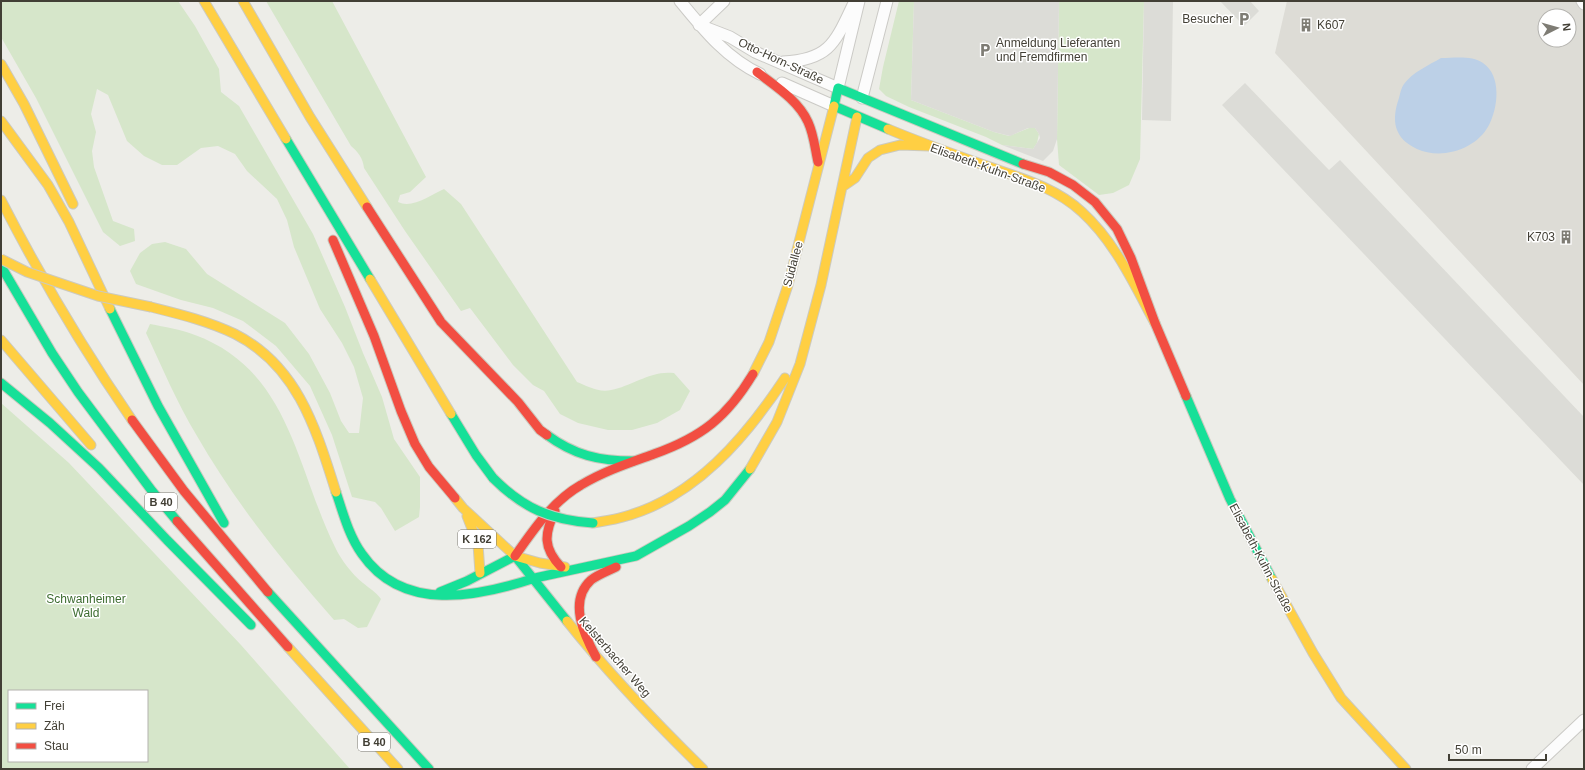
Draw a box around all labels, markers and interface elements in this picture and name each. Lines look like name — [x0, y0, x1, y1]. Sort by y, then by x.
north arrow — [1537, 8, 1577, 48]
parking icon: Besucher — [1236, 11, 1252, 27]
place label: Besucher — [1182, 12, 1233, 26]
building icon: K607 — [1298, 17, 1314, 33]
place label: K607 — [1317, 18, 1345, 32]
text: N — [1561, 22, 1573, 32]
street label: Otto-Horn-Straße — [736, 35, 826, 87]
place label: Anmeldung Lieferanten und Fremdfirmen — [996, 36, 1120, 64]
parking icon: Anmeldung Lieferanten und Fremdfirmen — [977, 42, 993, 58]
street label: Elisabeth-Kuhn-Straße — [929, 141, 1048, 195]
building icon: K703 — [1558, 229, 1574, 245]
place label: K703 — [1527, 230, 1555, 244]
street label: Südallee — [780, 239, 806, 288]
road number: B 40 — [145, 493, 177, 511]
street label: Elisabeth-Kuhn-Straße — [1226, 501, 1296, 615]
road number: K 162 — [458, 530, 496, 548]
park label: Schwanheimer Wald — [46, 592, 126, 620]
street label: Kelsterbacher Weg — [576, 614, 654, 700]
legend — [8, 690, 148, 762]
text: Frei — [44, 699, 65, 713]
text: Zäh — [44, 719, 65, 733]
road number: B 40 — [358, 733, 390, 751]
scale bar — [1449, 736, 1546, 762]
text: Stau — [44, 739, 69, 753]
text: 50 m — [1455, 743, 1482, 757]

